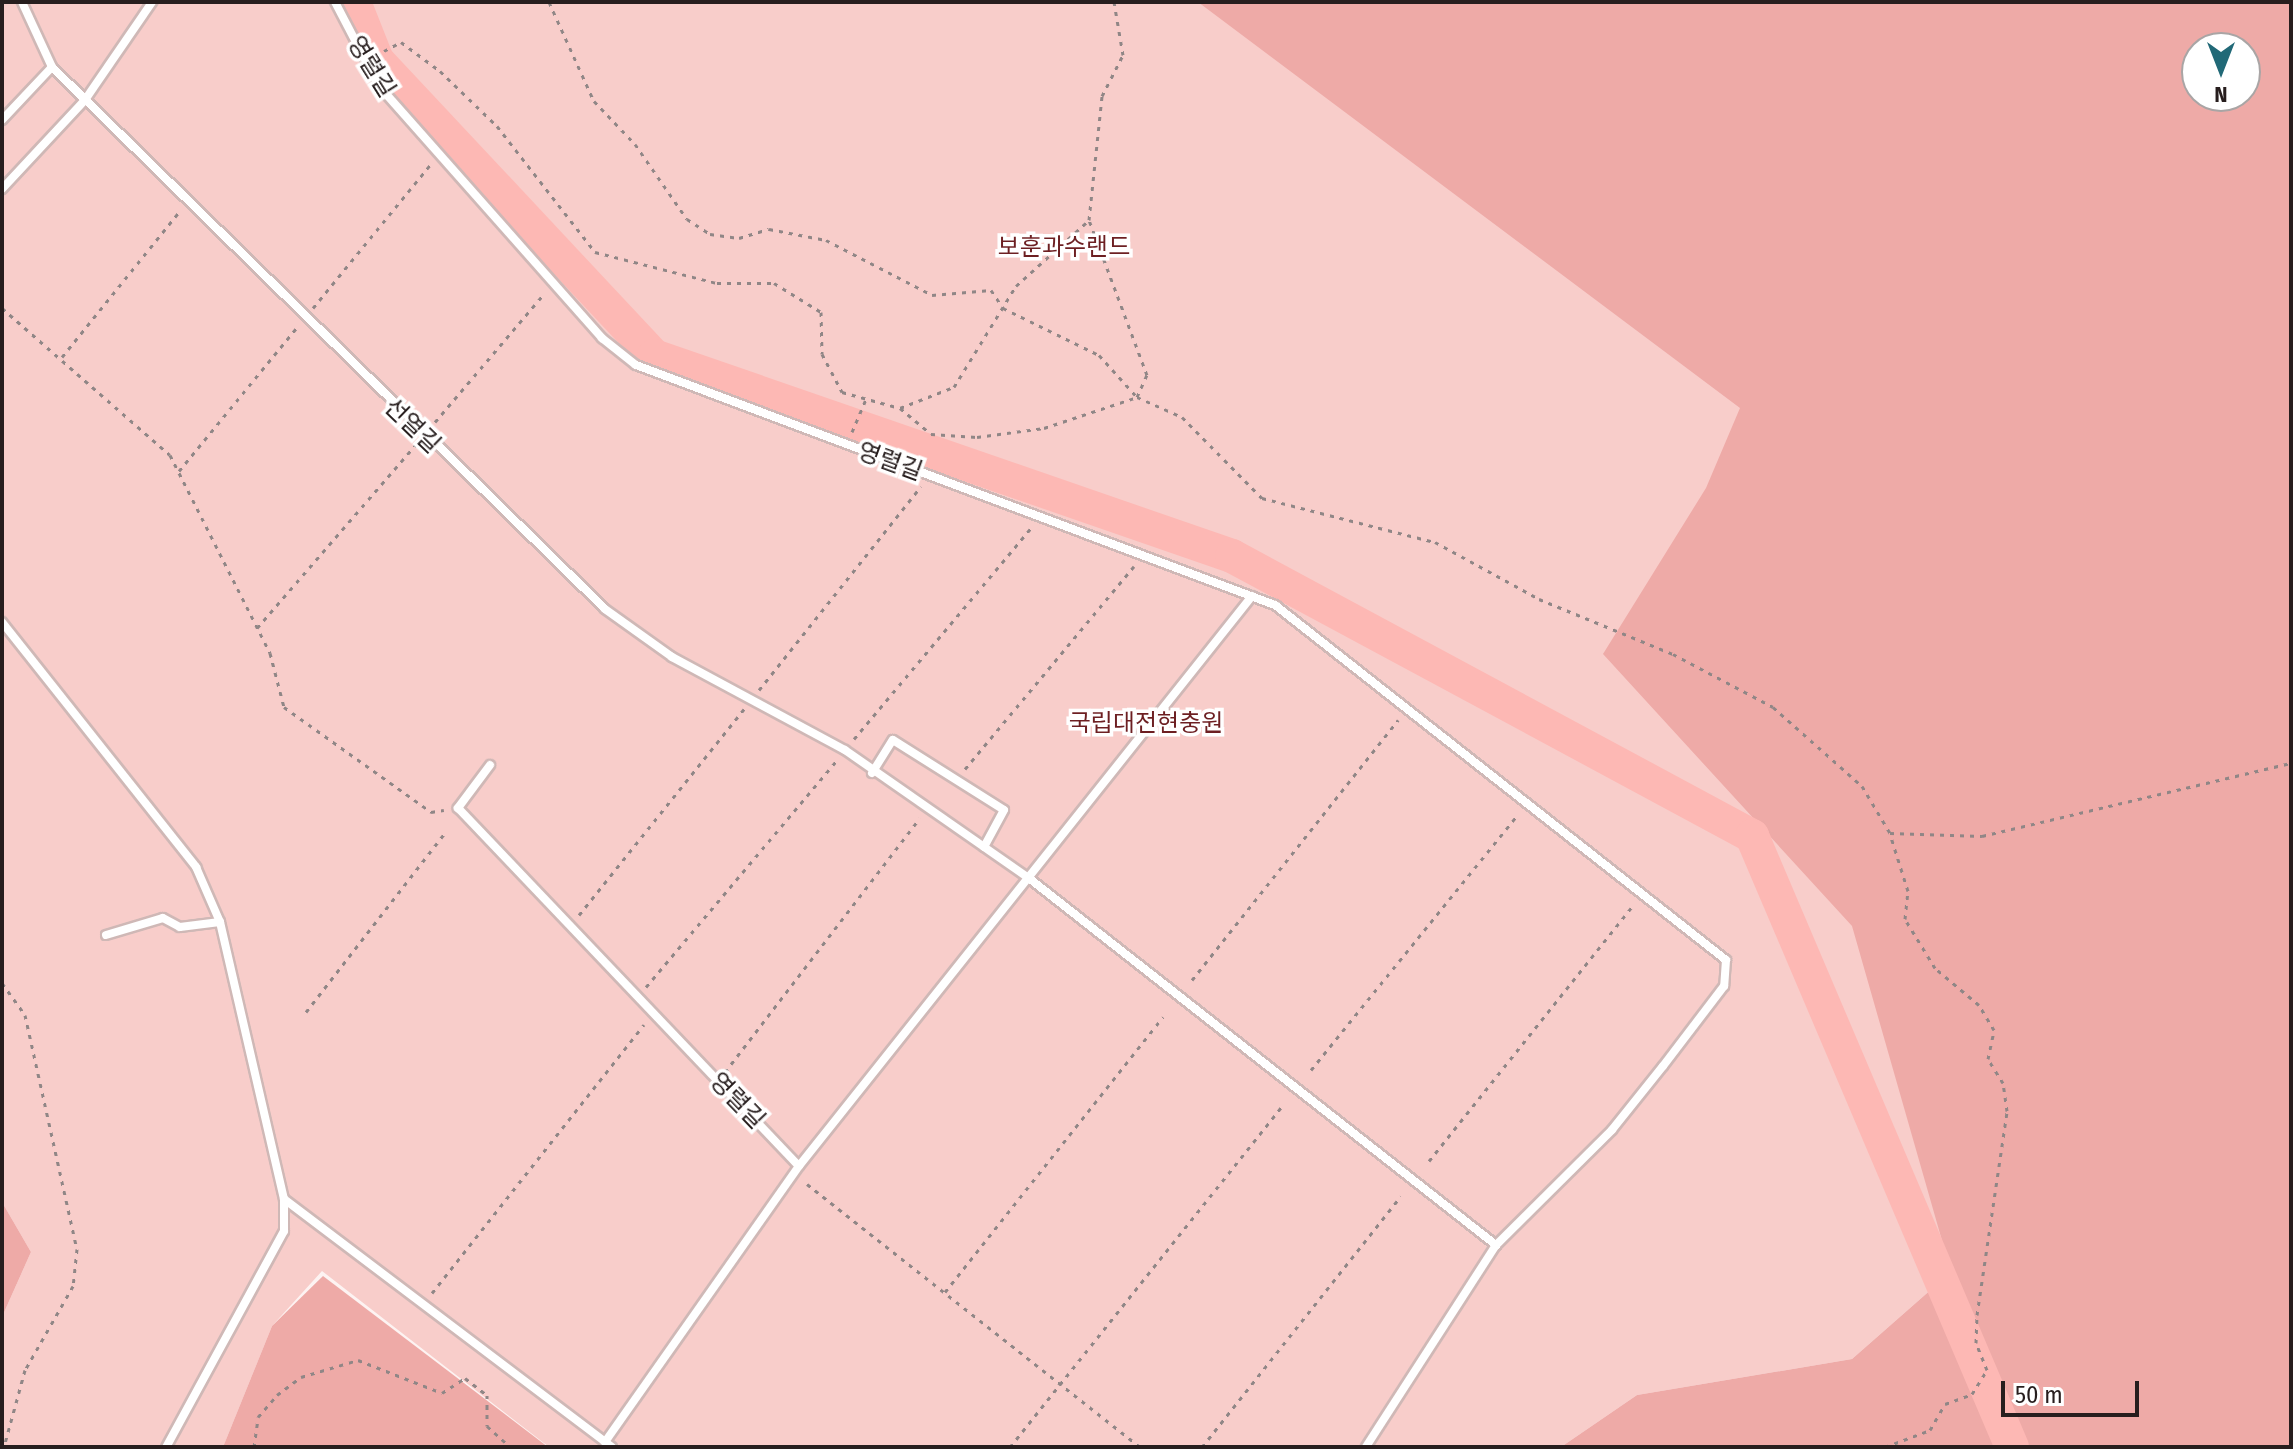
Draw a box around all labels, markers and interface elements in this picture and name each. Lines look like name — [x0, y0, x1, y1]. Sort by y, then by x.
street label: 영렬길 — [341, 31, 401, 103]
north arrow — [2181, 32, 2261, 112]
text: N — [2214, 81, 2228, 108]
park label: 보훈과수랜드 — [998, 234, 1130, 262]
street label: 선열길 — [378, 393, 446, 459]
street label: 영렬길 — [854, 437, 926, 487]
park label: 국립대전현충원 — [1069, 710, 1223, 738]
street label: 영렬길 — [704, 1067, 770, 1135]
scale bar — [2005, 1365, 2143, 1415]
text: 50 m — [2015, 1381, 2063, 1409]

